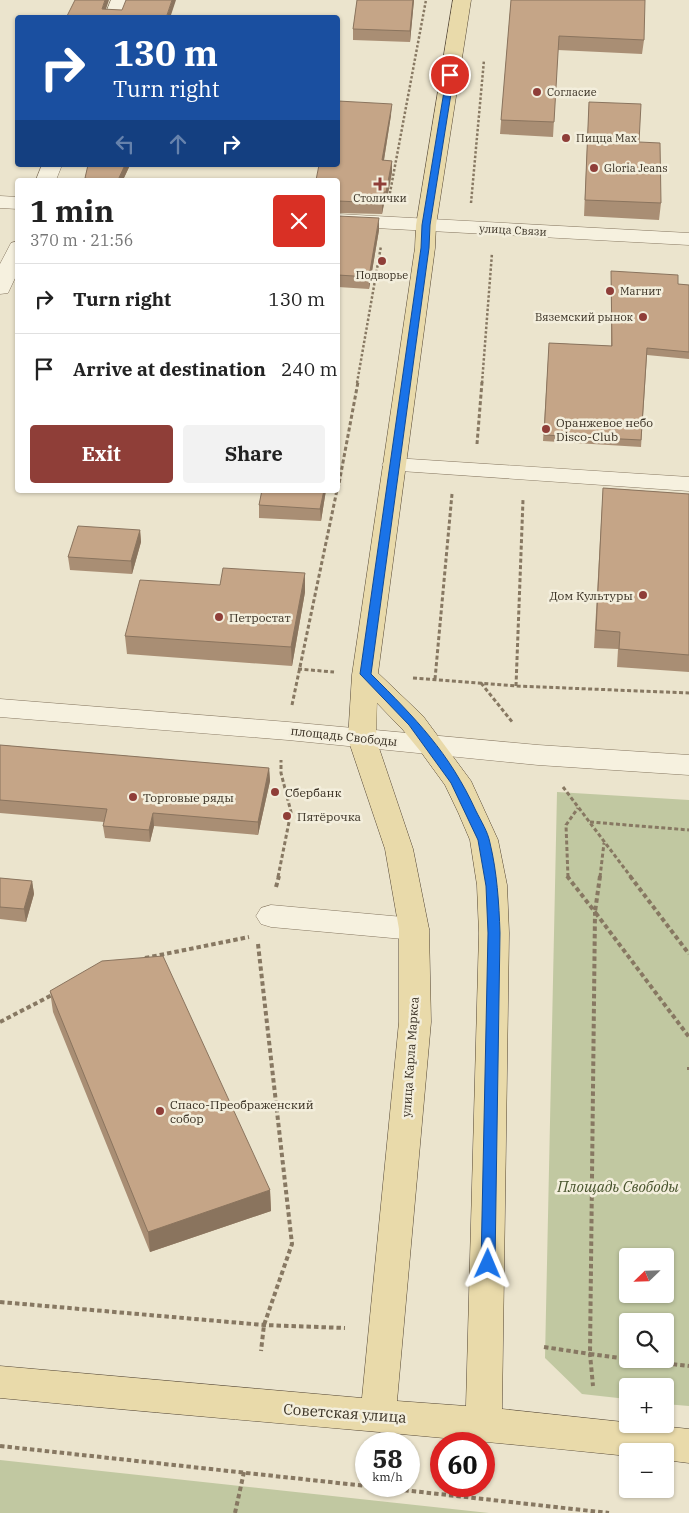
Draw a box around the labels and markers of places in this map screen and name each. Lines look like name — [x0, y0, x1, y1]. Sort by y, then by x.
pin — [429, 54, 471, 96]
place label: Согласие — [547, 85, 597, 99]
marker: Согласие — [531, 86, 543, 98]
place label: Пицца Max — [576, 131, 637, 145]
marker: Пицца Max — [560, 132, 572, 144]
place label: Gloria Jeans — [604, 161, 668, 175]
marker: Gloria Jeans — [588, 162, 600, 174]
marker: Столички — [374, 178, 386, 190]
place label: Столички — [353, 191, 407, 205]
marker: Подворье — [376, 255, 388, 267]
place label: Подворье — [356, 268, 408, 282]
place label: Магнит — [620, 284, 661, 298]
marker: Магнит — [604, 285, 616, 297]
place label: Вяземский рынок — [535, 310, 634, 324]
marker: Вяземский рынок — [637, 311, 649, 323]
place label: Оранжевое небо Disco-Club — [556, 415, 653, 444]
marker: Оранжевое небо Disco-Club — [540, 423, 552, 435]
place label: Дом Культуры — [549, 588, 633, 603]
marker: Дом Культуры — [637, 589, 649, 601]
place label: Петростат — [229, 610, 291, 625]
marker: Петростат — [213, 611, 225, 623]
place label: Сбербанк — [285, 785, 341, 800]
marker: Сбербанк — [269, 786, 281, 798]
place label: Торговые ряды — [143, 790, 234, 805]
marker: Торговые ряды — [127, 791, 139, 803]
place label: Пятёрочка — [297, 809, 362, 824]
marker: Пятёрочка — [281, 810, 293, 822]
place label: Спасо-Преображенский собор — [170, 1097, 314, 1126]
marker: Спасо-Преображенский собор — [154, 1105, 166, 1117]

